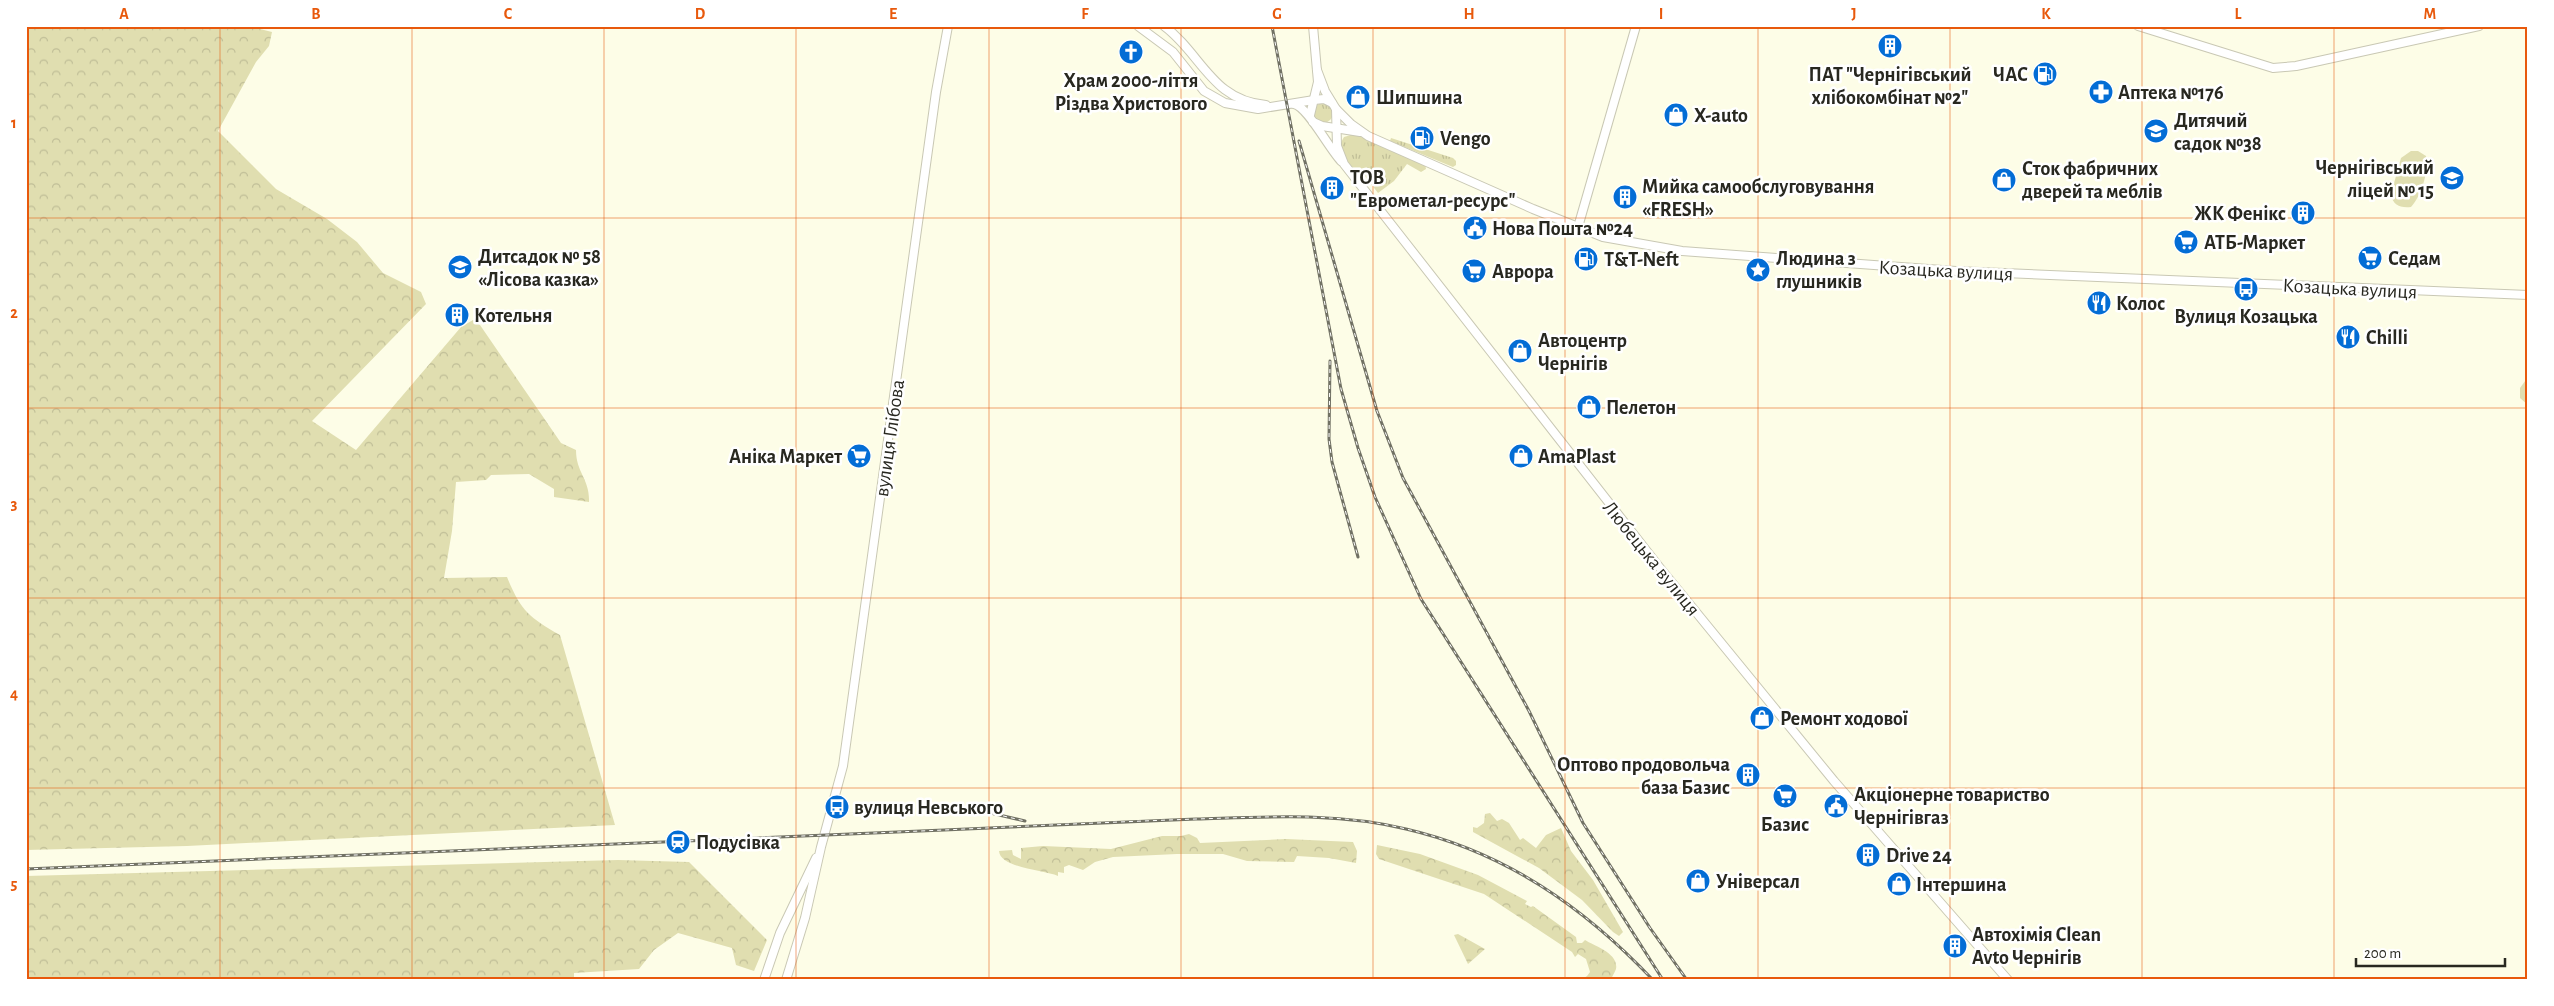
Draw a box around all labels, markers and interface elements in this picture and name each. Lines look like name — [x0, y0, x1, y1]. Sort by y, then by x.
text: A — [119, 6, 129, 22]
text: B — [311, 6, 321, 22]
text: C — [504, 6, 513, 22]
text: D — [695, 6, 706, 22]
text: E — [889, 6, 897, 22]
text: F — [1081, 6, 1089, 22]
text: G — [1272, 6, 1282, 22]
text: H — [1463, 6, 1475, 22]
text: I — [1659, 6, 1663, 22]
text: J — [1851, 6, 1857, 22]
text: K — [2041, 6, 2051, 22]
text: L — [2235, 6, 2242, 22]
text: M — [2424, 6, 2436, 22]
building icon: ПАТ "Чернігівський хлібокомбінат №2" — [1877, 33, 1903, 59]
church icon: Храм 2000-ліття Різдва Христового — [1118, 39, 1144, 65]
fuel station icon: ЧАС — [2032, 61, 2058, 87]
place label: ПАТ "Чернігівський хлібокомбінат №2" — [1808, 65, 1972, 108]
place label: ЧАС — [1993, 65, 2028, 85]
place label: Храм 2000-ліття Різдва Христового — [1055, 71, 1208, 114]
pharmacy icon: Аптека №176 — [2088, 79, 2114, 105]
place label: Аптека №176 — [2118, 83, 2224, 103]
shop icon: Шипшина — [1345, 84, 1371, 110]
place label: Шипшина — [1376, 88, 1463, 108]
shop icon: X-auto — [1663, 102, 1689, 128]
place label: X-auto — [1694, 106, 1748, 126]
place label: Дитячий садок №38 — [2174, 111, 2262, 154]
text: 1 — [11, 115, 17, 131]
school or university icon: Дитячий садок №38 — [2143, 118, 2169, 144]
fuel station icon: Vengo — [1409, 125, 1435, 151]
place label: Vengo — [1440, 129, 1491, 149]
place label: Чернігівський ліцей № 15 — [2316, 158, 2434, 201]
place label: Сток фабричних дверей та меблів — [2022, 159, 2163, 202]
school or university icon: Чернігівський ліцей № 15 — [2439, 165, 2465, 191]
shop icon: Сток фабричних дверей та меблів — [1991, 167, 2017, 193]
place label: ТОВ "Еврометал-ресурс" — [1350, 168, 1515, 211]
building icon: ТОВ "Еврометал-ресурс" — [1319, 175, 1345, 201]
place label: Мийка самообслуговування «FRESH» — [1642, 177, 1875, 220]
building icon: Мийка самообслуговування «FRESH» — [1612, 184, 1638, 210]
building icon: ЖК Фенікс — [2290, 200, 2316, 226]
place label: ЖК Фенікс — [2194, 204, 2286, 224]
public building icon: Нова Пошта №24 — [1462, 215, 1488, 241]
place label: Нова Пошта №24 — [1492, 219, 1633, 239]
supermarket icon: АТБ-Маркет — [2173, 229, 2199, 255]
place label: АТБ-Маркет — [2204, 233, 2305, 253]
supermarket icon: Седам — [2357, 245, 2383, 271]
fuel station icon: T&T-Neft — [1573, 246, 1599, 272]
place label: Дитсадок № 58 «Лісова казка» — [478, 247, 601, 290]
place label: Людина з глушників — [1776, 249, 1862, 292]
place label: Седам — [2388, 249, 2441, 269]
place label: T&T-Neft — [1604, 250, 1679, 270]
school or university icon: Дитсадок № 58 «Лісова казка» — [447, 254, 473, 280]
place icon: Людина з глушників — [1745, 257, 1771, 283]
street label: Козацька вулиця — [1878, 257, 2014, 285]
supermarket icon: Аврора — [1461, 258, 1487, 284]
place label: Аврора — [1492, 262, 1554, 282]
street label: Козацька вулиця — [2282, 275, 2418, 303]
bus stop icon: Вулиця Козацька — [2233, 276, 2259, 302]
restaurant icon: Колос — [2086, 290, 2112, 316]
place label: Колос — [2116, 294, 2165, 314]
building icon: Котельня — [444, 302, 470, 328]
text: 2 — [10, 305, 18, 321]
place label: Котельня — [474, 306, 552, 326]
place label: Вулиця Козацька — [2174, 307, 2318, 327]
restaurant icon: Chilli — [2335, 324, 2361, 350]
place label: Chilli — [2366, 328, 2408, 348]
place label: Автоцентр Чернігів — [1538, 331, 1627, 374]
shop icon: Автоцентр Чернігів — [1507, 338, 1533, 364]
street label: вулиця Глібова — [872, 378, 908, 498]
shop icon: Пелетон — [1576, 394, 1602, 420]
place label: Пелетон — [1606, 398, 1676, 418]
supermarket icon: Аніка Маркет — [846, 443, 872, 469]
shop icon: AmaPlast — [1508, 443, 1534, 469]
place label: Аніка Маркет — [729, 447, 842, 467]
place label: AmaPlast — [1538, 447, 1616, 467]
text: 3 — [11, 496, 18, 512]
street label: Любецька вулиця — [1599, 497, 1703, 620]
text: 4 — [10, 686, 18, 702]
shop icon: Ремонт ходової — [1749, 705, 1775, 731]
place label: Ремонт ходової — [1780, 709, 1909, 729]
place label: Оптово продовольча база Базис — [1557, 755, 1731, 798]
building icon: Оптово продовольча база Базис — [1735, 762, 1761, 788]
supermarket icon: Базис — [1772, 783, 1798, 809]
place label: Акціонерне товариство Чернігівгаз — [1854, 785, 2050, 828]
public building icon: Акціонерне товариство Чернігівгаз — [1823, 793, 1849, 819]
bus stop icon: вулиця Невського — [824, 794, 850, 820]
place label: вулиця Невського — [854, 798, 1003, 818]
place label: Базис — [1761, 815, 1809, 835]
station icon: Подусівка — [665, 829, 691, 855]
place label: Подусівка — [696, 833, 780, 853]
building icon: Drive 24 — [1855, 842, 1881, 868]
place label: Drive 24 — [1886, 846, 1952, 866]
shop icon: Універсал — [1685, 868, 1711, 894]
shop icon: Інтершина — [1886, 871, 1912, 897]
place label: Універсал — [1716, 872, 1800, 892]
place label: Інтершина — [1916, 875, 2007, 895]
text: 5 — [11, 876, 18, 892]
place label: Автохімія Clean Avto Чернігів — [1972, 925, 2101, 968]
building icon: Автохімія Clean Avto Чернігів — [1942, 933, 1968, 959]
scale bar — [2356, 936, 2505, 968]
text: 200 m — [2364, 946, 2401, 961]

